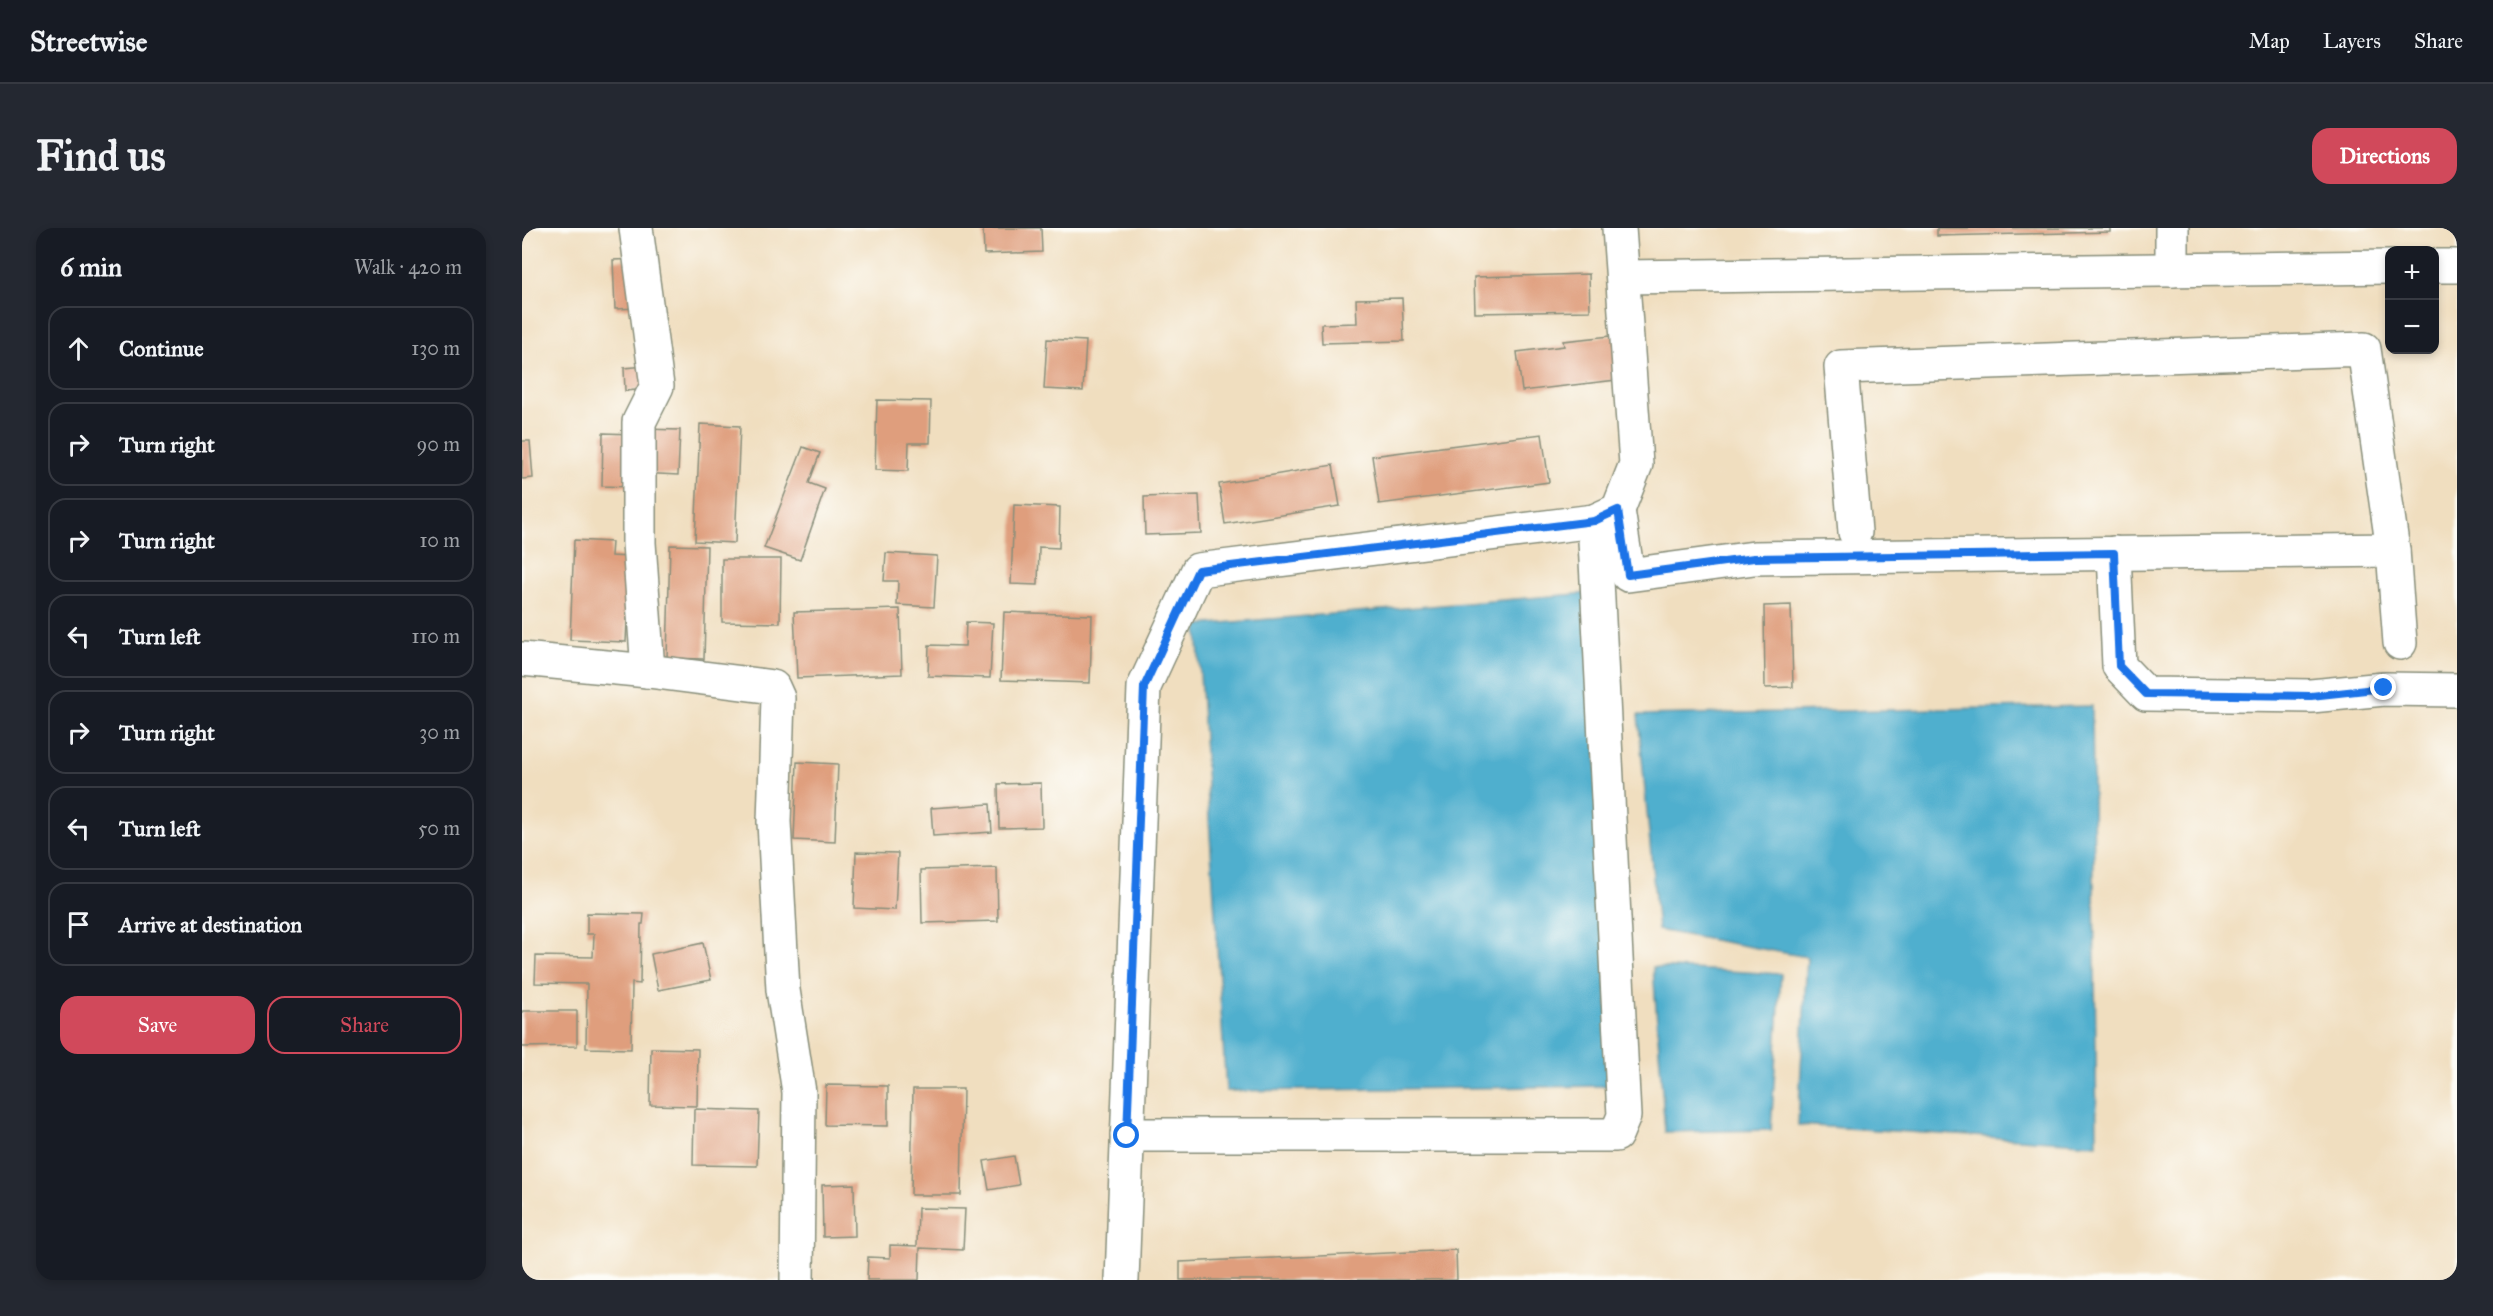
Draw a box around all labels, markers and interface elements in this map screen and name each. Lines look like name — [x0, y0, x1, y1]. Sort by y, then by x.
text: Streetwise — [30, 24, 147, 59]
text: Map — [2249, 28, 2290, 54]
text: Layers — [2323, 28, 2381, 54]
text: Share — [2414, 28, 2463, 54]
button: Directions — [2312, 128, 2457, 184]
text: Find us — [36, 130, 166, 182]
map controls — [2385, 246, 2439, 354]
button: + — [2385, 246, 2439, 300]
text: 6 min — [60, 251, 122, 283]
text: Walk · 420 m — [354, 255, 462, 279]
button: − — [2385, 300, 2439, 354]
icon: ahead — [62, 332, 95, 365]
text: Continue — [119, 335, 204, 362]
text: 130 m — [411, 336, 460, 360]
icon: right — [62, 428, 95, 461]
text: Turn right — [119, 431, 215, 458]
text: 90 m — [417, 432, 460, 456]
icon: right — [62, 524, 95, 557]
text: Turn right — [119, 527, 215, 554]
text: 10 m — [419, 528, 460, 552]
icon: left — [62, 620, 95, 653]
text: Turn left — [119, 623, 201, 650]
text: 110 m — [412, 624, 460, 648]
route end — [2370, 674, 2396, 700]
icon: right — [62, 716, 95, 749]
text: Turn right — [119, 719, 215, 746]
text: 30 m — [419, 720, 460, 744]
icon: left — [62, 812, 95, 845]
text: Turn left — [119, 815, 201, 842]
text: 50 m — [418, 816, 460, 840]
icon: arrive — [62, 908, 95, 941]
text: Arrive at destination — [119, 911, 302, 938]
button: Save — [60, 996, 255, 1054]
button: Share — [267, 996, 462, 1054]
route start — [1113, 1122, 1139, 1148]

